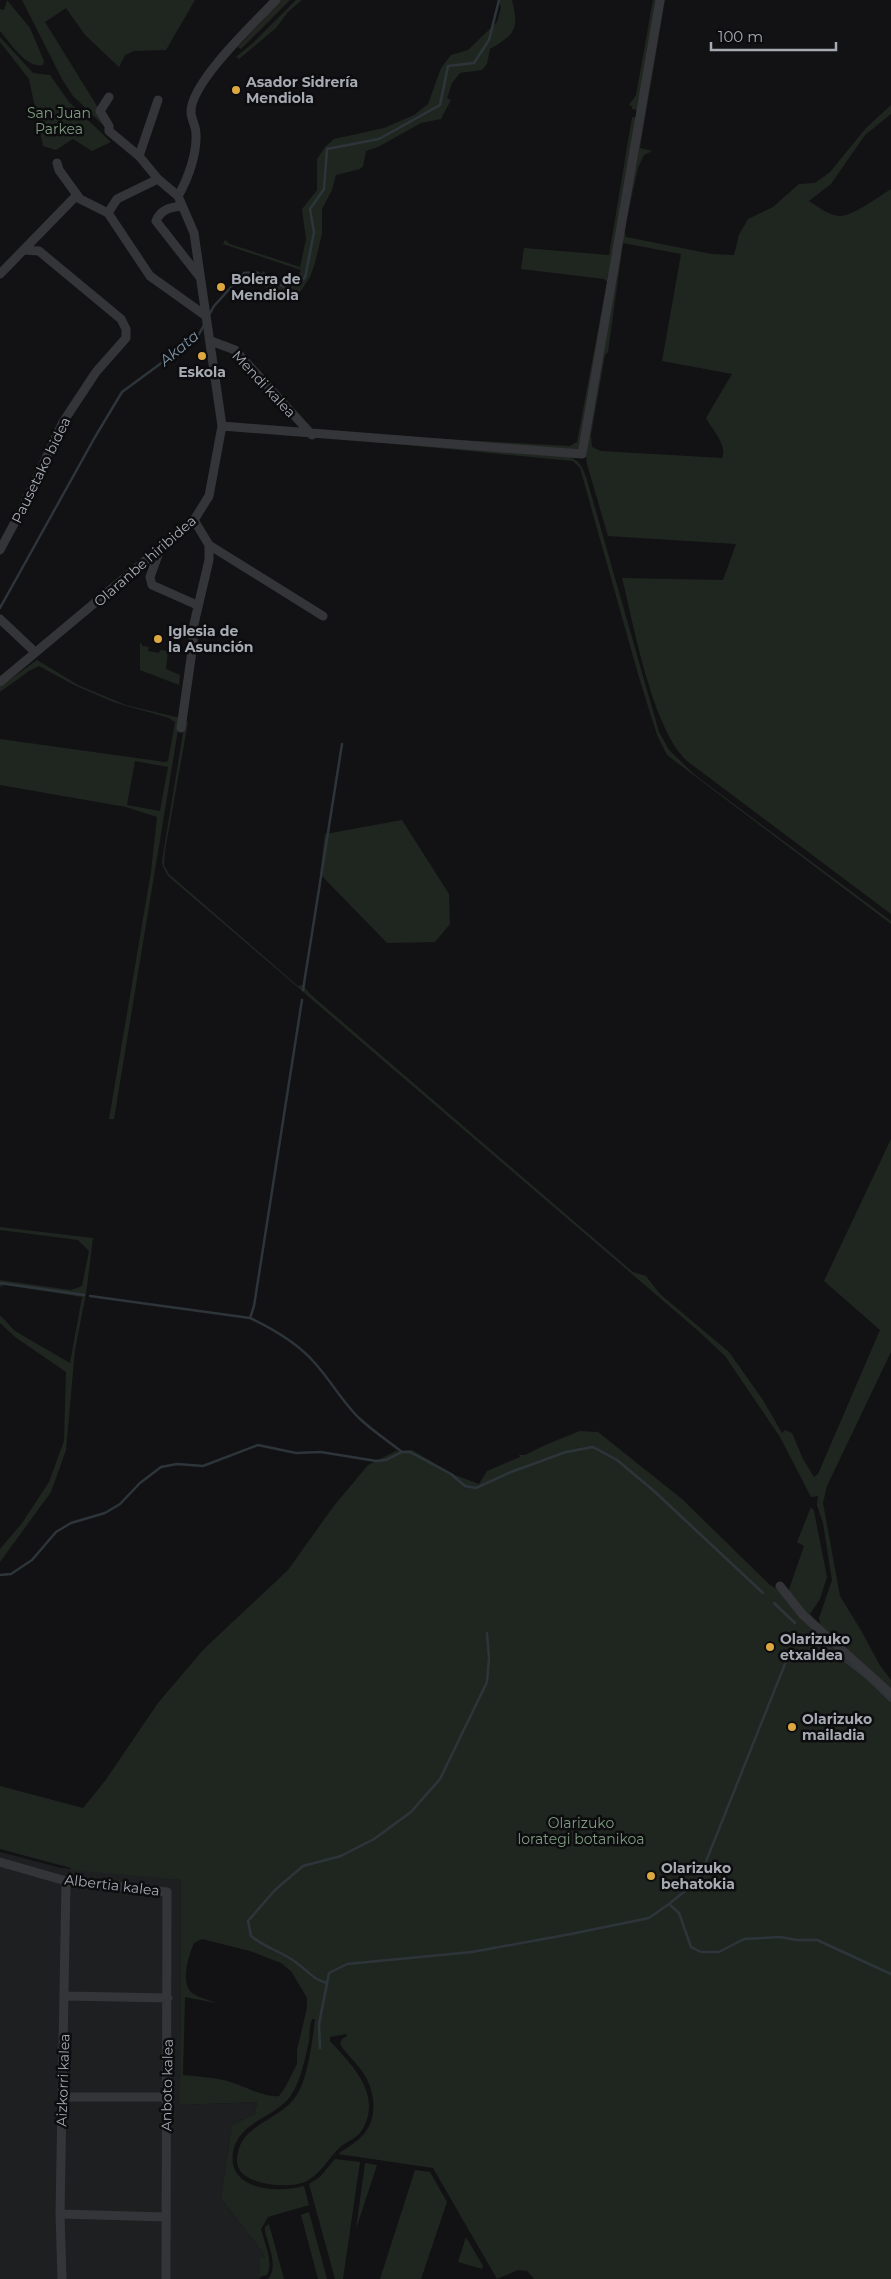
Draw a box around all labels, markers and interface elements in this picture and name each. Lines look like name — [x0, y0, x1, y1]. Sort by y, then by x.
scale bar — [711, 20, 836, 52]
text: 100 m — [718, 27, 763, 46]
place label: Asador Sidrería Mendiola — [245, 73, 358, 107]
marker: Asador Sidrería Mendiola — [230, 84, 242, 96]
park label: San Juan Parkea — [27, 104, 91, 138]
place label: Bolera de Mendiola — [231, 270, 301, 304]
marker: Bolera de Mendiola — [215, 281, 227, 293]
water label: Akata — [155, 326, 203, 371]
street label: Mendi kalea — [228, 347, 300, 421]
marker: Eskola — [196, 350, 208, 362]
place label: Eskola — [178, 363, 226, 381]
street label: Pausetako bidea — [7, 414, 75, 526]
street label: Olaranbe hiribidea — [90, 512, 200, 610]
place label: Iglesia de la Asunción — [168, 622, 254, 656]
marker: Iglesia de la Asunción — [152, 633, 164, 645]
place label: Olarizuko etxaldea — [780, 1630, 850, 1664]
marker: Olarizuko etxaldea — [764, 1641, 776, 1653]
place label: Olarizuko mailadia — [802, 1710, 872, 1744]
marker: Olarizuko mailadia — [786, 1721, 798, 1733]
park label: Olarizuko lorategi botanikoa — [518, 1814, 644, 1848]
place label: Olarizuko behatokia — [661, 1859, 735, 1893]
street label: Albertia kalea — [63, 1870, 161, 1900]
marker: Olarizuko behatokia — [645, 1870, 657, 1882]
street label: Aizkorri kalea — [52, 2033, 74, 2127]
street label: Anboto kalea — [157, 2039, 177, 2131]

